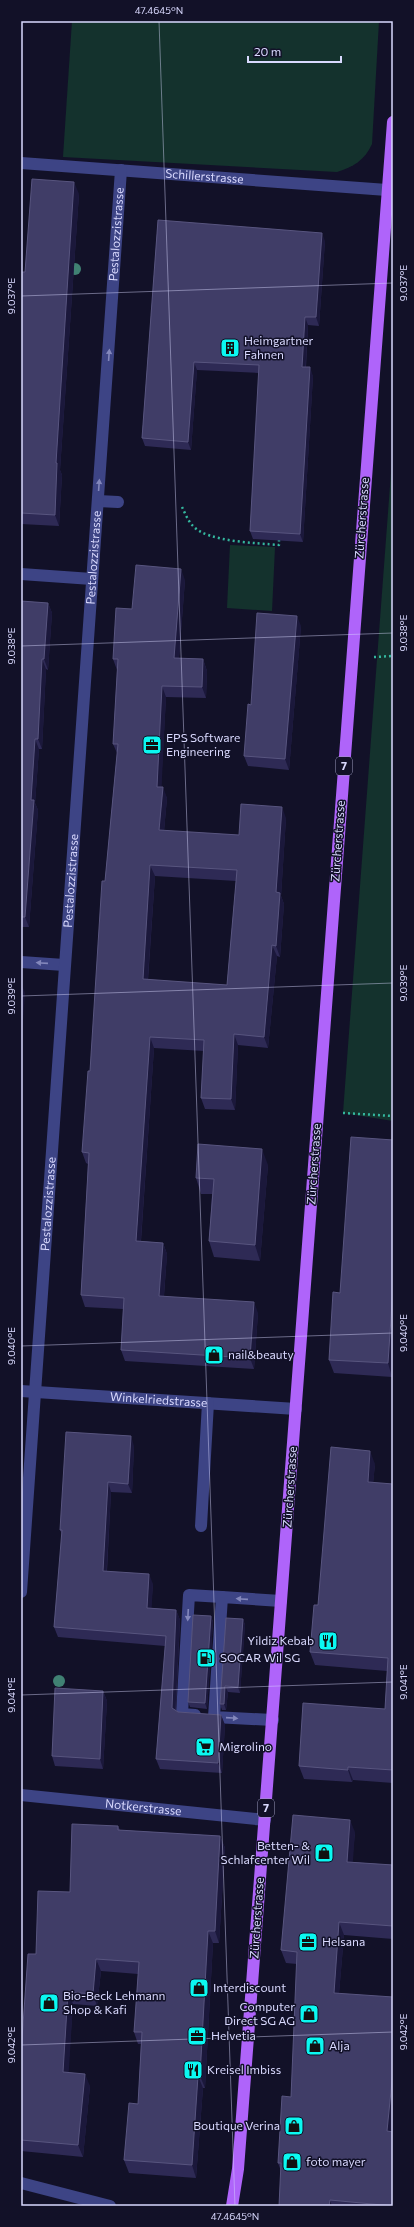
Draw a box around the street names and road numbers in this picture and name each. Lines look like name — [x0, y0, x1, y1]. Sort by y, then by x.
street label: Schillerstrasse — [165, 166, 244, 185]
street label: Pestalozzistrasse — [105, 187, 126, 282]
street label: Zürcherstrasse — [351, 477, 371, 559]
street label: Pestalozzistrasse — [82, 510, 103, 605]
road number: 7 — [336, 757, 352, 775]
street label: Zürcherstrasse — [327, 800, 347, 882]
street label: Pestalozzistrasse — [60, 833, 80, 928]
street label: Zürcherstrasse — [303, 1123, 323, 1205]
street label: Pestalozzistrasse — [37, 1156, 58, 1251]
street label: Winkelriedstrasse — [110, 1389, 208, 1409]
street label: Zürcherstrasse — [279, 1446, 299, 1528]
street label: Notkerstrasse — [105, 1796, 182, 1817]
road number: 7 — [258, 1799, 274, 1817]
street label: Zürcherstrasse — [246, 1877, 266, 1959]

